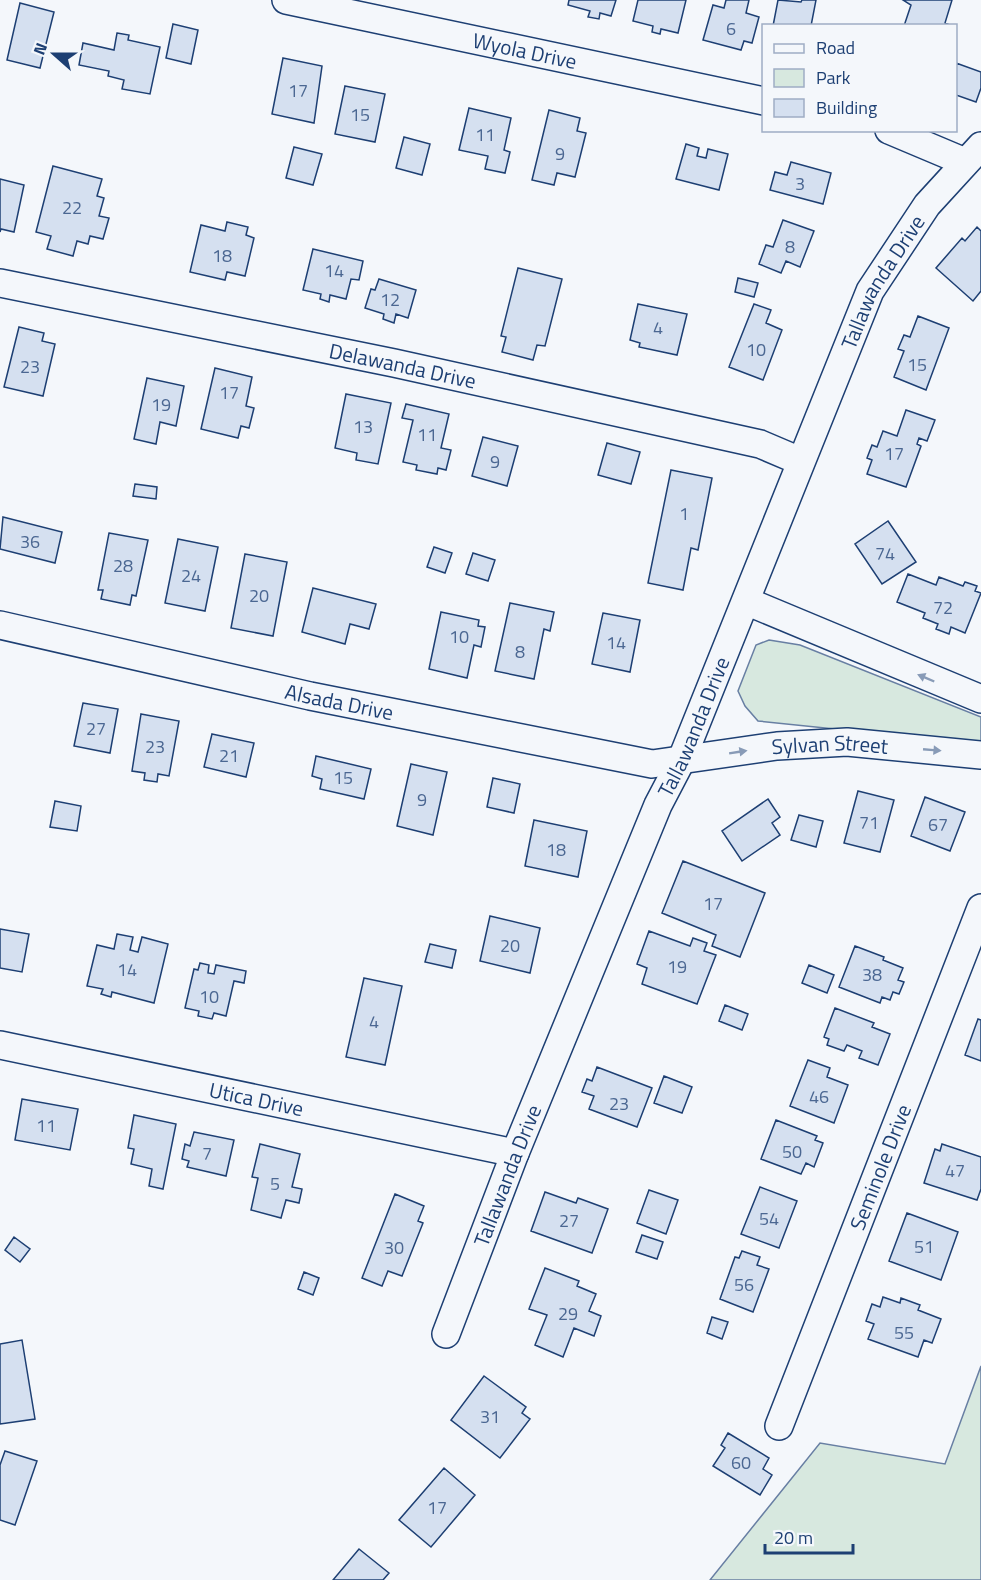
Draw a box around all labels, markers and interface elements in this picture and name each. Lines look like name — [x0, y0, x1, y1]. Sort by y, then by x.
house number: 6 — [726, 15, 736, 42]
north arrow — [24, 24, 84, 84]
street label: Wyola Drive — [470, 24, 580, 77]
legend — [762, 24, 957, 132]
text: Road — [816, 34, 855, 61]
text: N — [27, 39, 53, 58]
text: Park — [816, 64, 851, 91]
house number: 17 — [288, 77, 308, 104]
text: Building — [816, 94, 877, 121]
house number: 15 — [350, 101, 370, 128]
house number: 11 — [475, 121, 495, 148]
house number: 9 — [555, 140, 565, 167]
house number: 3 — [795, 170, 805, 197]
house number: 22 — [62, 194, 82, 221]
street label: Tallawanda Drive — [832, 208, 932, 354]
house number: 8 — [785, 233, 795, 260]
house number: 18 — [212, 242, 232, 269]
house number: 14 — [324, 257, 344, 284]
house number: 12 — [380, 286, 400, 313]
house number: 4 — [653, 314, 663, 341]
street label: Delawanda Drive — [326, 334, 479, 397]
house number: 10 — [746, 336, 766, 363]
house number: 15 — [907, 351, 927, 378]
house number: 23 — [20, 353, 40, 380]
house number: 17 — [219, 379, 239, 406]
house number: 19 — [151, 391, 171, 418]
house number: 13 — [353, 413, 373, 440]
house number: 11 — [417, 421, 437, 448]
house number: 17 — [884, 440, 904, 467]
house number: 9 — [490, 448, 500, 475]
house number: 1 — [679, 500, 689, 527]
house number: 36 — [20, 528, 40, 555]
house number: 74 — [875, 540, 895, 567]
house number: 28 — [113, 552, 133, 579]
house number: 24 — [181, 562, 201, 589]
house number: 20 — [249, 582, 269, 609]
house number: 72 — [933, 594, 953, 621]
house number: 10 — [449, 623, 469, 650]
house number: 14 — [606, 629, 626, 656]
house number: 8 — [515, 638, 525, 665]
street label: Tallawanda Drive — [649, 652, 737, 803]
one-way arrow — [917, 673, 935, 683]
street label: Alsada Drive — [282, 675, 396, 728]
house number: 27 — [86, 715, 106, 742]
street label: Sylvan Street — [771, 726, 890, 762]
house number: 23 — [145, 733, 165, 760]
house number: 21 — [219, 742, 239, 769]
one-way arrow — [923, 745, 942, 755]
one-way arrow — [729, 747, 748, 756]
house number: 15 — [333, 764, 353, 791]
house number: 9 — [417, 786, 427, 813]
house number: 71 — [859, 809, 879, 836]
house number: 67 — [928, 811, 948, 838]
house number: 18 — [546, 836, 566, 863]
house number: 17 — [703, 890, 723, 917]
house number: 20 — [500, 932, 520, 959]
house number: 19 — [667, 953, 687, 980]
house number: 14 — [117, 956, 137, 983]
house number: 38 — [862, 961, 882, 988]
house number: 10 — [199, 983, 219, 1010]
house number: 4 — [369, 1008, 379, 1035]
street label: Utica Drive — [206, 1073, 307, 1124]
house number: 46 — [809, 1083, 829, 1110]
house number: 23 — [609, 1090, 629, 1117]
street label: Seminole Drive — [841, 1099, 919, 1235]
street label: Tallawanda Drive — [465, 1100, 549, 1251]
house number: 11 — [36, 1112, 56, 1139]
house number: 50 — [782, 1138, 802, 1165]
house number: 7 — [202, 1140, 212, 1167]
house number: 47 — [945, 1157, 965, 1184]
house number: 5 — [270, 1170, 280, 1197]
house number: 54 — [759, 1205, 779, 1232]
house number: 27 — [559, 1207, 579, 1234]
house number: 51 — [914, 1233, 934, 1260]
house number: 30 — [384, 1234, 404, 1261]
house number: 56 — [734, 1271, 754, 1298]
house number: 29 — [558, 1300, 578, 1327]
house number: 55 — [894, 1319, 914, 1346]
house number: 31 — [480, 1403, 500, 1430]
house number: 60 — [731, 1449, 751, 1476]
house number: 17 — [427, 1494, 447, 1521]
scale bar — [765, 1517, 854, 1555]
text: 20 m — [774, 1524, 813, 1551]

